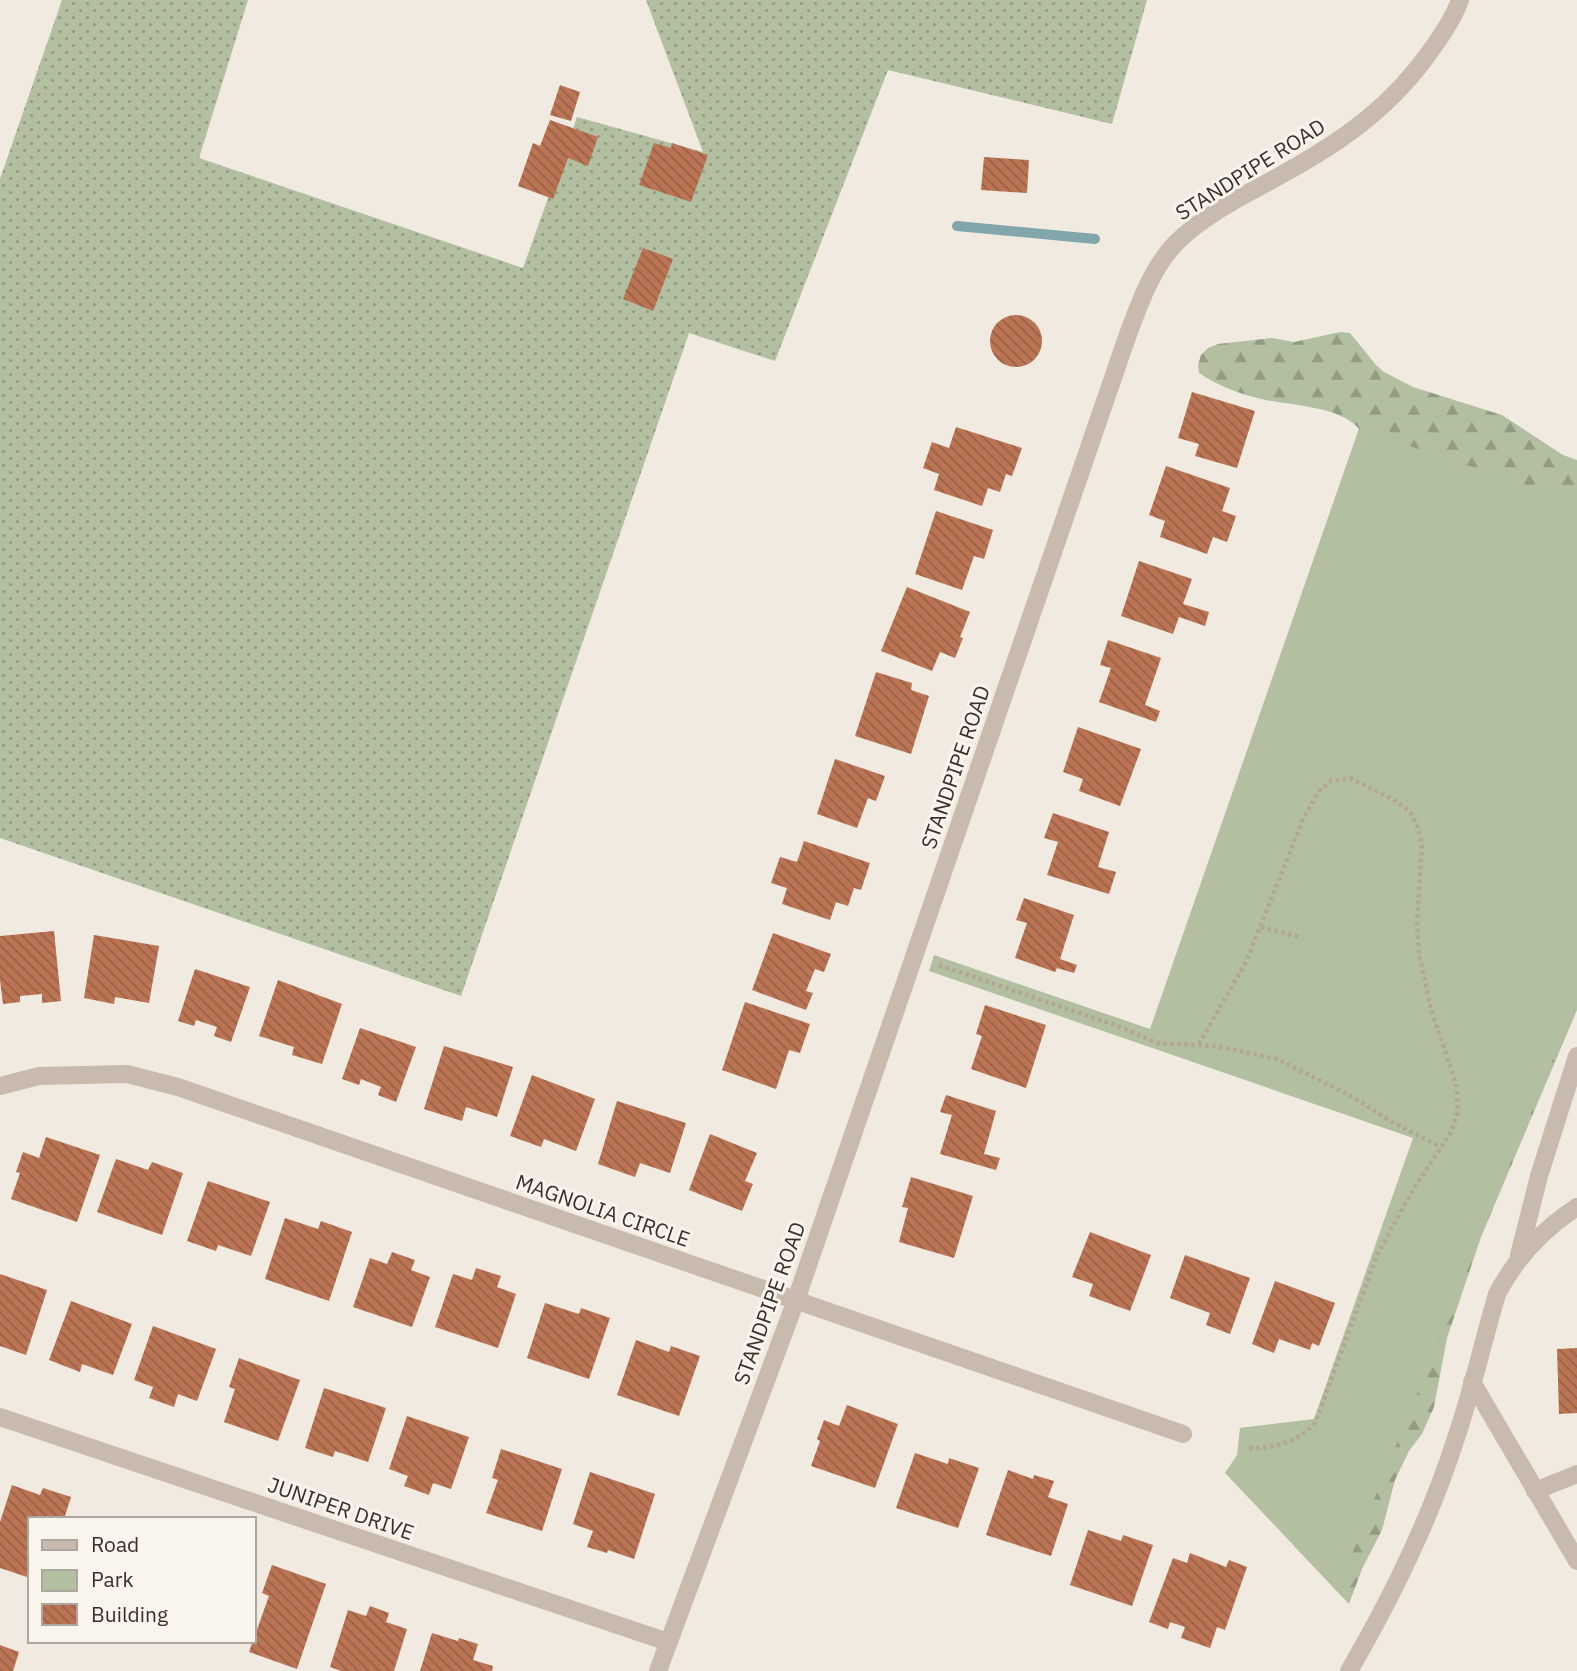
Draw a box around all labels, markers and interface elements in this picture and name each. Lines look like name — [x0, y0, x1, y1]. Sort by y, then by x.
street label: STANDPIPE ROAD — [1170, 112, 1330, 226]
street label: STANDPIPE ROAD — [914, 681, 996, 853]
street label: MAGNOLIA CIRCLE — [512, 1167, 694, 1253]
street label: STANDPIPE ROAD — [727, 1218, 811, 1388]
street label: JUNIPER DRIVE — [264, 1470, 418, 1546]
legend — [28, 1517, 256, 1643]
text: Road — [91, 1530, 139, 1558]
text: Park — [91, 1565, 134, 1593]
text: Building — [91, 1600, 168, 1628]

